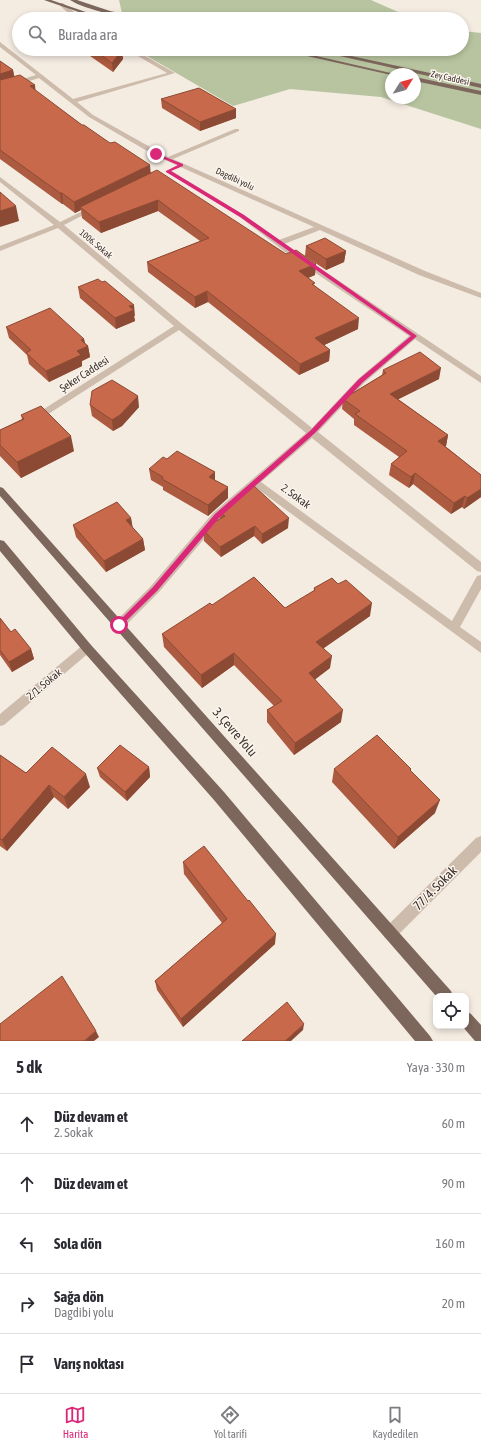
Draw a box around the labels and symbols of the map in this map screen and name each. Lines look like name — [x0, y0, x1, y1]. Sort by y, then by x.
north arrow — [385, 68, 421, 104]
street label: Zey Caddesi — [430, 69, 470, 87]
route end — [147, 145, 165, 163]
street label: Dagdibi yolu — [214, 166, 256, 192]
street label: 1006. Sokak — [78, 227, 115, 261]
street label: Şeker Caddesi — [57, 354, 111, 394]
street label: 2. Sokak — [279, 481, 313, 511]
route start — [110, 616, 128, 634]
street label: 2/1. Sokak — [24, 666, 64, 702]
street label: 3. Çevre Yolu — [210, 705, 260, 759]
street label: 77/4. Sokak — [410, 863, 460, 913]

